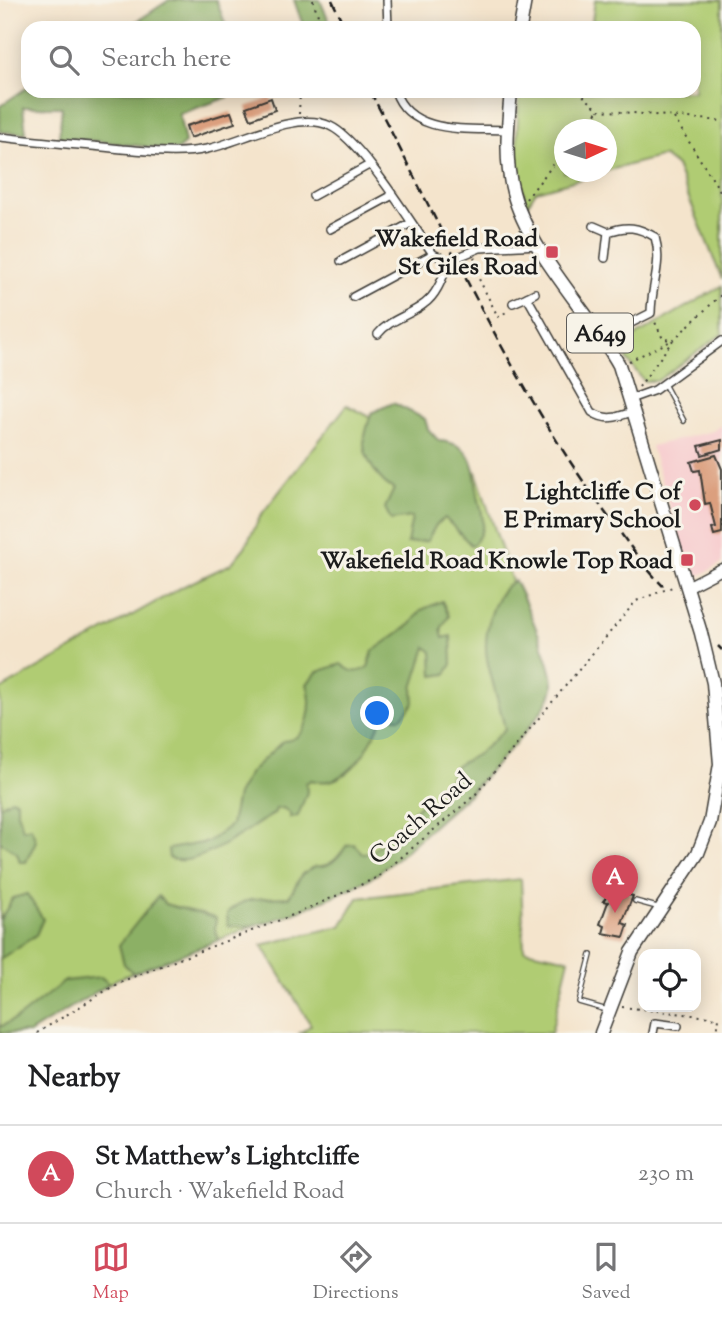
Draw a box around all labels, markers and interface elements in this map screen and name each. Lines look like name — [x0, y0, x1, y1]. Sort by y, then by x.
search box — [21, 21, 701, 98]
icon: search — [45, 41, 83, 79]
text: Search here — [101, 41, 231, 78]
north arrow — [554, 119, 617, 182]
place label: Wakefield Road St Giles Road — [375, 223, 538, 285]
marker: Wakefield Road St Giles Road — [544, 244, 560, 260]
road number: A649 — [567, 314, 633, 352]
place label: Lightcliffe C of E Primary School — [504, 476, 683, 538]
marker: Lightcliffe C of E Primary School — [687, 497, 703, 513]
place label: Wakefield Road Knowle Top Road — [320, 545, 673, 579]
marker: Wakefield Road Knowle Top Road — [679, 552, 695, 568]
your location — [360, 696, 394, 730]
street label: Coach Road — [362, 765, 480, 874]
pin: A — [592, 855, 638, 913]
map controls — [638, 949, 701, 1012]
button: locate — [638, 949, 701, 1012]
text: Nearby — [28, 1057, 120, 1100]
text: St Matthew's Lightcliffe — [95, 1139, 360, 1176]
text: A — [42, 1158, 60, 1191]
text: 230 m — [638, 1158, 694, 1191]
text: Church · Wakefield Road — [95, 1176, 345, 1209]
tab: Map — [92, 1238, 130, 1307]
tab: Directions — [313, 1238, 398, 1307]
tab: Saved — [582, 1238, 630, 1307]

